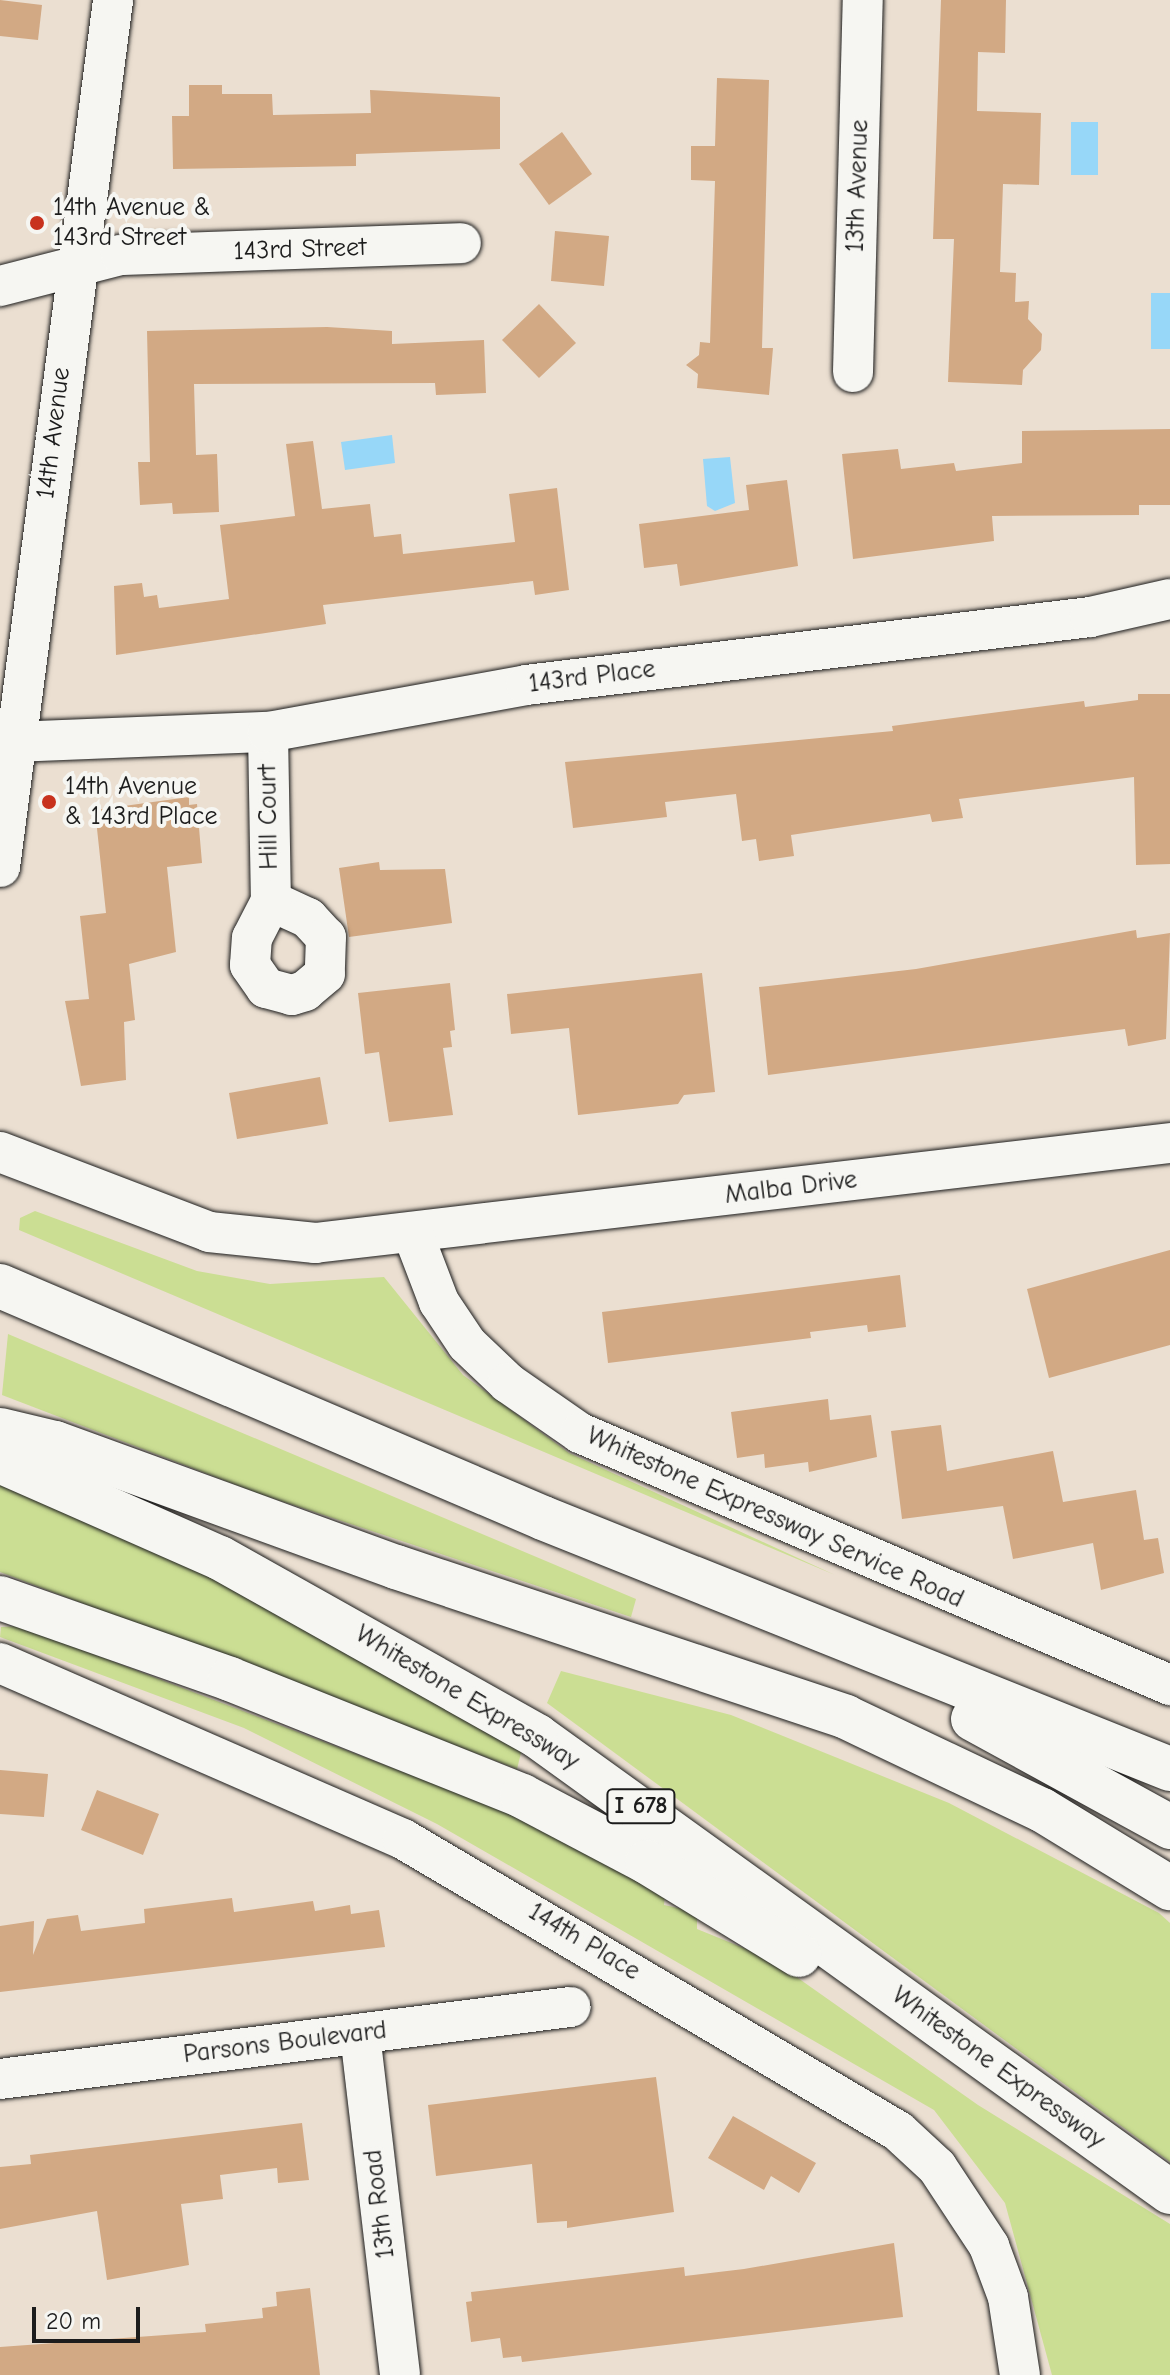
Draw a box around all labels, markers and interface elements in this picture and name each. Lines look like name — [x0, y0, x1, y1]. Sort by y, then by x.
street label: 13th Avenue — [840, 119, 876, 253]
place label: 14th Avenue & 143rd Street — [53, 192, 210, 254]
marker: 14th Avenue & 143rd Street — [28, 214, 46, 232]
street label: 143rd Street — [233, 232, 367, 268]
street label: 14th Avenue — [30, 366, 78, 500]
street label: 143rd Place — [527, 654, 657, 700]
street label: Hill Court — [252, 764, 286, 870]
place label: 14th Avenue & 143rd Place — [65, 771, 218, 832]
marker: 14th Avenue & 143rd Place — [40, 793, 58, 811]
street label: Malba Drive — [723, 1164, 859, 1212]
street label: Whitestone Expressway Service Road — [582, 1421, 968, 1615]
street label: Whitestone Expressway — [349, 1619, 585, 1777]
road number: I 678 — [605, 1786, 677, 1826]
street label: 144th Place — [523, 1897, 645, 1987]
street label: Whitestone Expressway — [885, 1980, 1111, 2156]
street label: Parsons Boulevard — [182, 2015, 388, 2071]
street label: 13th Road — [358, 2148, 402, 2260]
scale bar — [36, 2291, 144, 2341]
text: 20 m — [46, 2307, 101, 2335]

